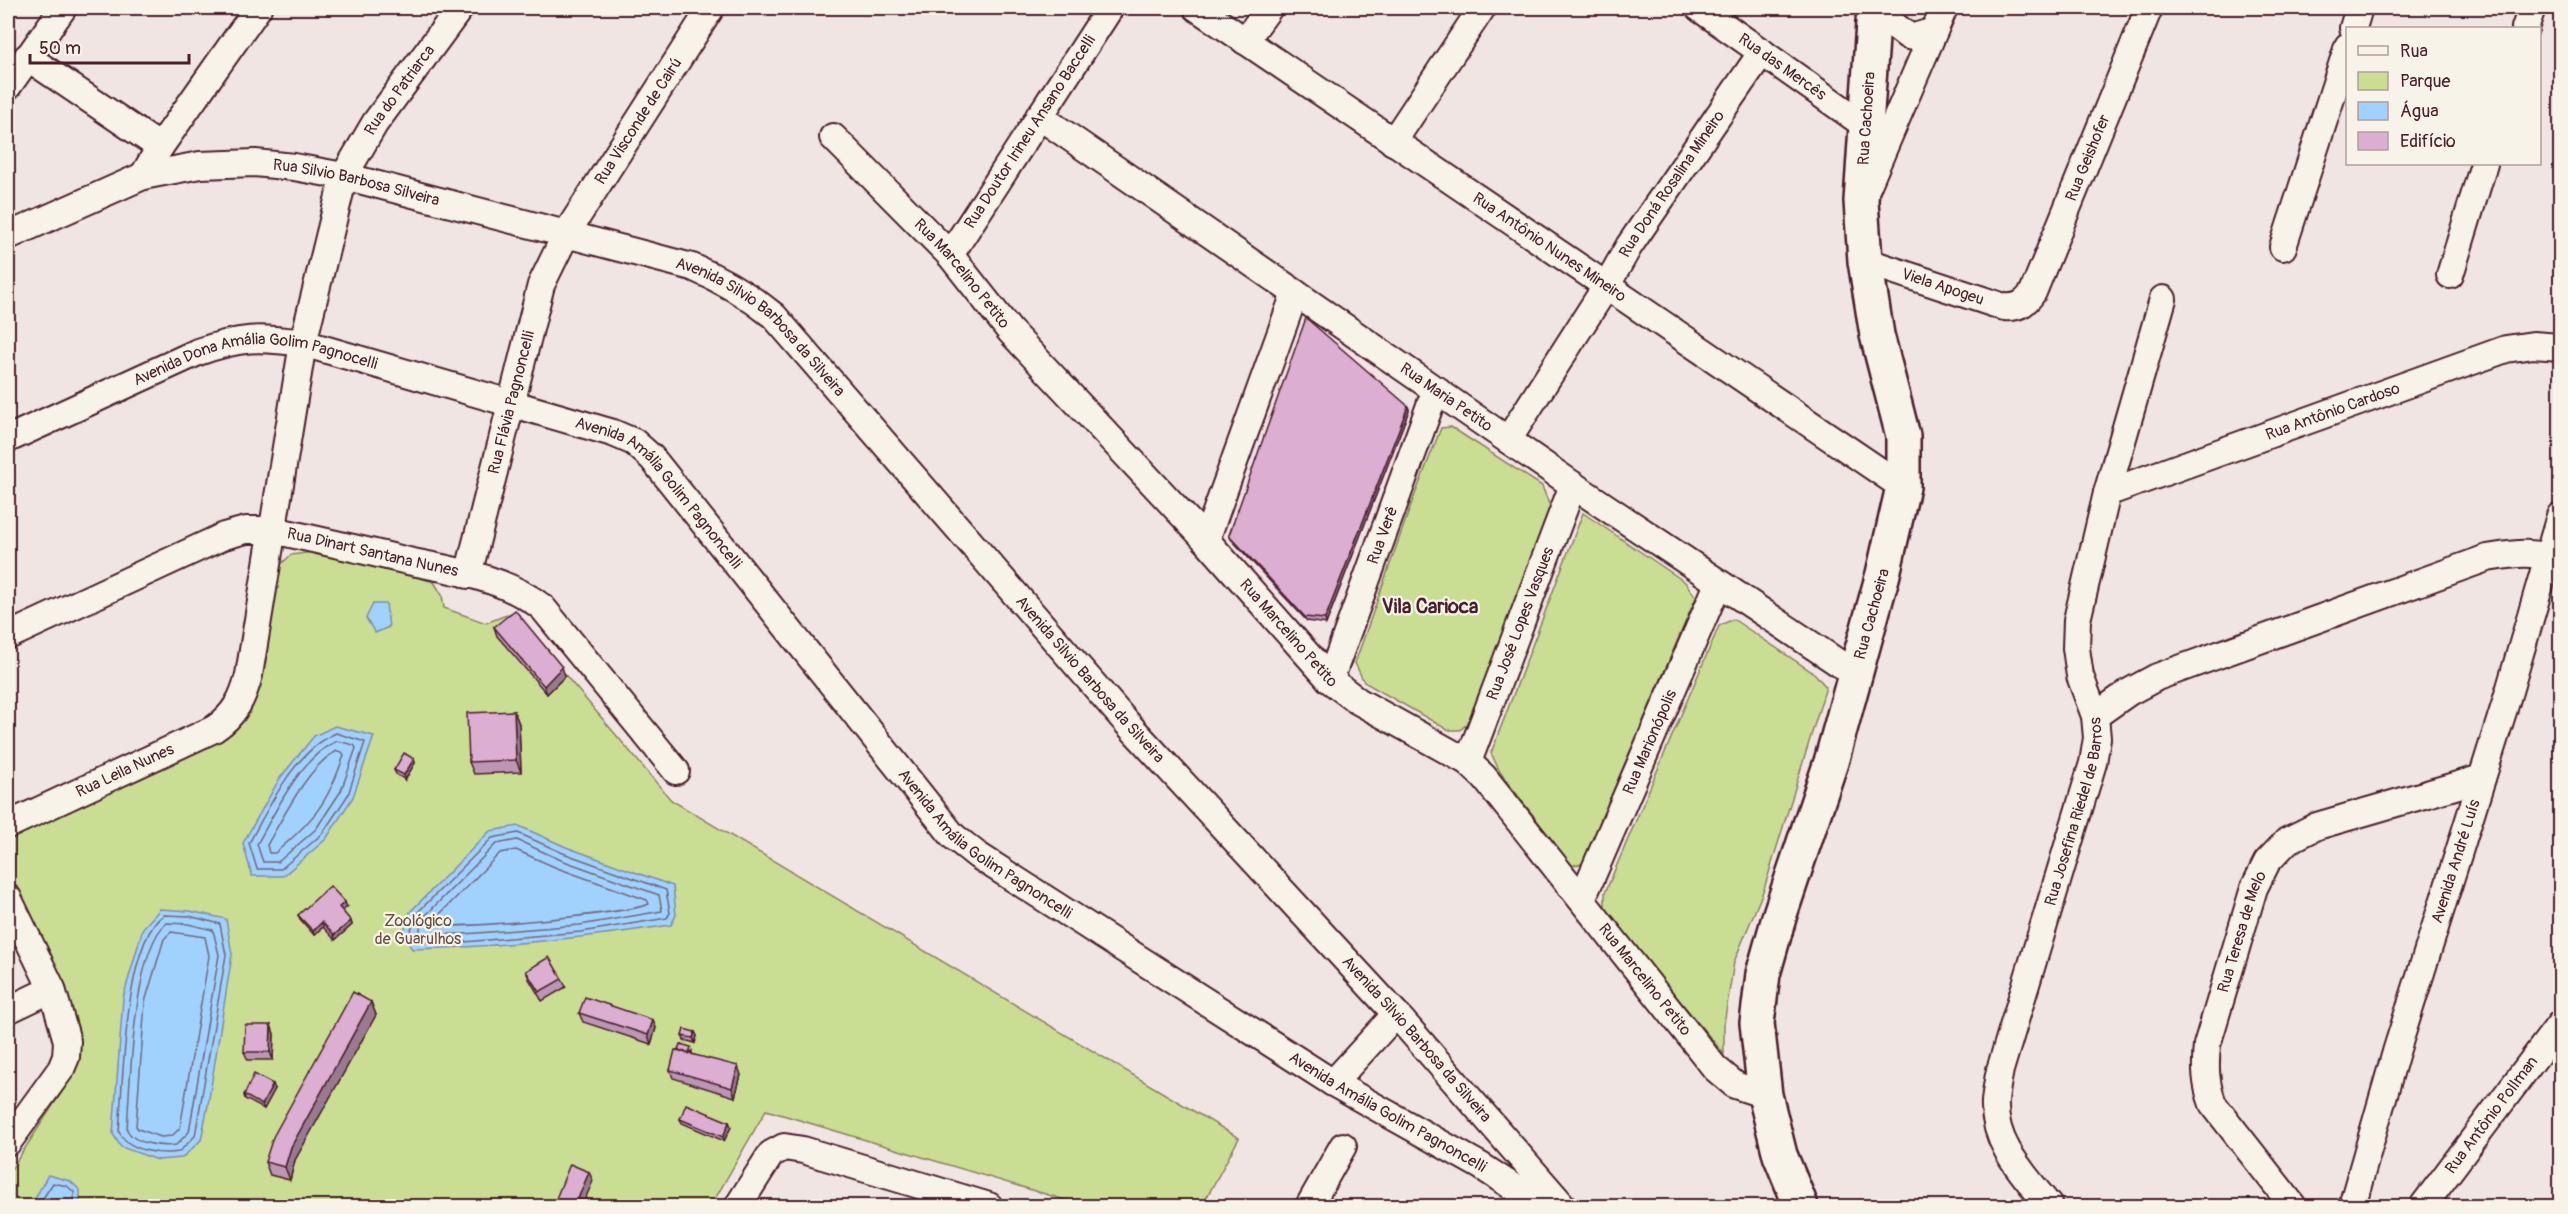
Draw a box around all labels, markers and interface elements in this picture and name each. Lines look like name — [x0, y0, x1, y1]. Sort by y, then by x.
scale bar — [30, 27, 189, 65]
legend — [2346, 27, 2541, 165]
street label: Rua das Mercês — [1734, 29, 1830, 105]
street label: Rua Doutor Irineu Ansano Baccelli — [960, 31, 1100, 232]
text: 50 m — [39, 37, 81, 60]
text: Rua — [2400, 40, 2428, 63]
street label: Rua do Patriarca — [360, 41, 439, 139]
street label: Rua Visconde de Cairú — [590, 54, 686, 188]
text: Parque — [2400, 70, 2450, 93]
street label: Rua Cachoeira — [1853, 71, 1880, 166]
text: Água — [2400, 100, 2439, 123]
street label: Rua Doná Rosalina Mineiro — [1615, 106, 1729, 261]
street label: Rua Geishofer — [2061, 111, 2115, 204]
text: Edifício — [2400, 130, 2456, 153]
street label: Rua Silvio Barbosa Silveira — [272, 155, 442, 211]
street label: Rua Antônio Nunes Mineiro — [1469, 188, 1630, 307]
street label: Rua Marcelino Petito — [910, 214, 1014, 333]
street label: Avenida Silvio Barbosa da Silveira — [674, 253, 849, 401]
street label: Viela Apogeu — [1899, 264, 1987, 310]
street label: Rua Flávia Pagnoncelli — [484, 328, 539, 476]
street label: Avenida Dona Amália Golim Pagnocelli — [130, 329, 380, 390]
street label: Rua Maria Petito — [1396, 359, 1497, 437]
street label: Rua Antônio Cardoso — [2263, 378, 2403, 445]
street label: Avenida Amália Golim Pagnoncelli — [573, 413, 746, 573]
street label: Rua Verê — [1363, 504, 1402, 567]
street label: Rua Dinart Santana Nunes — [285, 523, 460, 581]
street label: Rua José Lopes Vasques — [1482, 544, 1559, 703]
street label: Rua Cachoeira — [1850, 567, 1894, 662]
street label: Rua Marcelino Petito — [1235, 575, 1342, 692]
street label: Avenida Silvio Barbosa da Silveira — [1011, 592, 1169, 767]
district label: Vila Carioca — [1382, 594, 1478, 619]
street label: Rua Marionópolis — [1618, 687, 1681, 797]
street label: Rua Josefina Riedel de Barros — [2040, 716, 2107, 908]
street label: Rua Leila Nunes — [73, 739, 177, 802]
street label: Avenida Amália Golim Pagnoncelli — [893, 765, 1076, 923]
street label: Avenida André Luís — [2427, 797, 2485, 926]
street label: Rua Teresa de Melo — [2213, 867, 2271, 995]
park label: Zoológico de Guarulhos — [375, 911, 461, 949]
street label: Rua Marcelino Petito — [1594, 919, 1696, 1040]
street label: Avenida Silvio Barbosa da Silveira — [1338, 952, 1496, 1127]
street label: Avenida Amália Golim Pagnoncelli — [1285, 1047, 1490, 1177]
street label: Rua Antônio Pollman — [2441, 1052, 2542, 1178]

